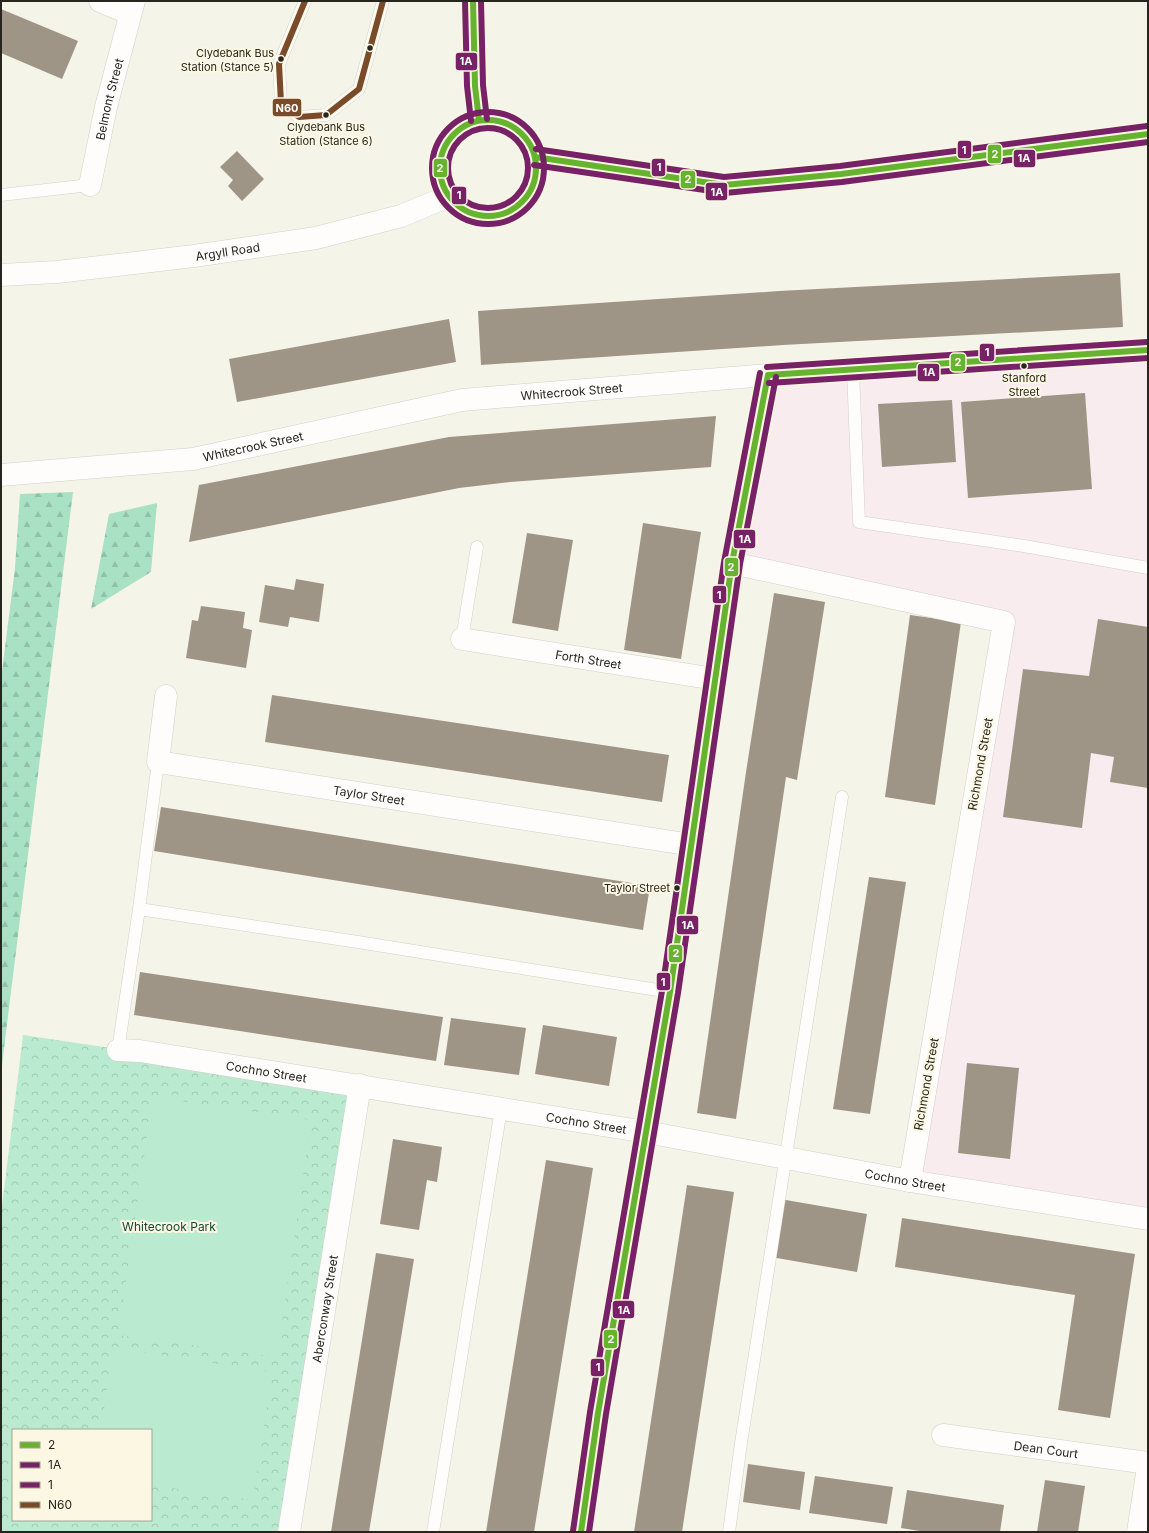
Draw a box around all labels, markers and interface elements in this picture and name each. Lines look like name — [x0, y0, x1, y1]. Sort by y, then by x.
unlabelled marker — [365, 43, 375, 53]
place label: Clydebank Bus Station (Stance 5) — [181, 46, 274, 74]
line badge: 1A — [455, 52, 478, 71]
marker: Clydebank Bus Station (Stance 5) — [276, 54, 286, 64]
text: 1A — [460, 54, 472, 68]
street label: Belmont Street — [92, 56, 126, 141]
line badge: N60 — [272, 98, 302, 117]
text: N60 — [276, 101, 298, 115]
marker: Clydebank Bus Station (Stance 6) — [321, 110, 331, 120]
place label: Clydebank Bus Station (Stance 6) — [279, 120, 373, 148]
line badge: 1 — [957, 140, 972, 159]
text: 1 — [962, 143, 967, 157]
line badge: 2 — [987, 144, 1002, 164]
text: 2 — [992, 147, 999, 161]
line badge: 1A — [1013, 149, 1036, 168]
text: 1A — [1018, 151, 1030, 165]
line badge: 2 — [433, 158, 448, 178]
line badge: 1 — [651, 158, 666, 177]
text: 1 — [657, 160, 662, 174]
text: 2 — [437, 161, 444, 175]
line badge: 2 — [680, 170, 696, 189]
text: 2 — [685, 172, 692, 186]
line badge: 1A — [705, 182, 728, 201]
text: 1A — [711, 185, 723, 199]
line badge: 1 — [451, 186, 467, 205]
text: 1 — [457, 188, 462, 202]
street label: Argyll Road — [194, 239, 261, 263]
line badge: 1 — [979, 343, 995, 362]
text: 1 — [985, 345, 990, 359]
line badge: 2 — [950, 353, 966, 372]
text: 2 — [955, 355, 962, 369]
marker: Stanford Street — [1019, 361, 1029, 371]
line badge: 1A — [917, 363, 940, 382]
text: 1A — [923, 365, 935, 379]
place label: Stanford Street — [1002, 371, 1046, 399]
street label: Whitecrook Street — [520, 379, 623, 403]
street label: Whitecrook Street — [201, 428, 304, 464]
line badge: 1A — [733, 529, 756, 549]
text: 1A — [739, 532, 751, 546]
line badge: 2 — [724, 557, 739, 577]
text: 2 — [728, 560, 735, 574]
line badge: 1 — [712, 585, 727, 604]
text: 1 — [717, 588, 722, 602]
street label: Forth Street — [554, 646, 623, 672]
street label: Richmond Street — [964, 716, 996, 812]
street label: Taylor Street — [332, 782, 406, 808]
place label: Taylor Street — [604, 881, 670, 895]
marker: Taylor Street — [672, 883, 682, 893]
line badge: 1A — [676, 915, 699, 935]
text: 1A — [682, 918, 694, 932]
line badge: 2 — [668, 944, 683, 963]
text: 2 — [673, 946, 680, 960]
line badge: 1 — [656, 972, 671, 991]
text: 1 — [661, 975, 666, 989]
street label: Richmond Street — [910, 1036, 942, 1132]
street label: Cochno Street — [225, 1057, 308, 1085]
street label: Cochno Street — [545, 1109, 628, 1136]
street label: Cochno Street — [864, 1165, 947, 1194]
park label: Whitecrook Park — [122, 1219, 216, 1234]
street label: Aberconway Street — [309, 1254, 340, 1364]
line badge: 1A — [612, 1300, 635, 1319]
text: 1A — [618, 1303, 630, 1317]
line badge: 2 — [603, 1329, 618, 1349]
text: 2 — [608, 1332, 615, 1346]
line badge: 1 — [590, 1358, 605, 1377]
text: 1 — [596, 1360, 601, 1374]
legend — [12, 1429, 152, 1521]
text: 2 — [48, 1437, 55, 1452]
street label: Dean Court — [1013, 1437, 1079, 1461]
text: 1A — [48, 1457, 61, 1472]
text: 1 — [48, 1477, 53, 1492]
text: N60 — [48, 1497, 72, 1512]

